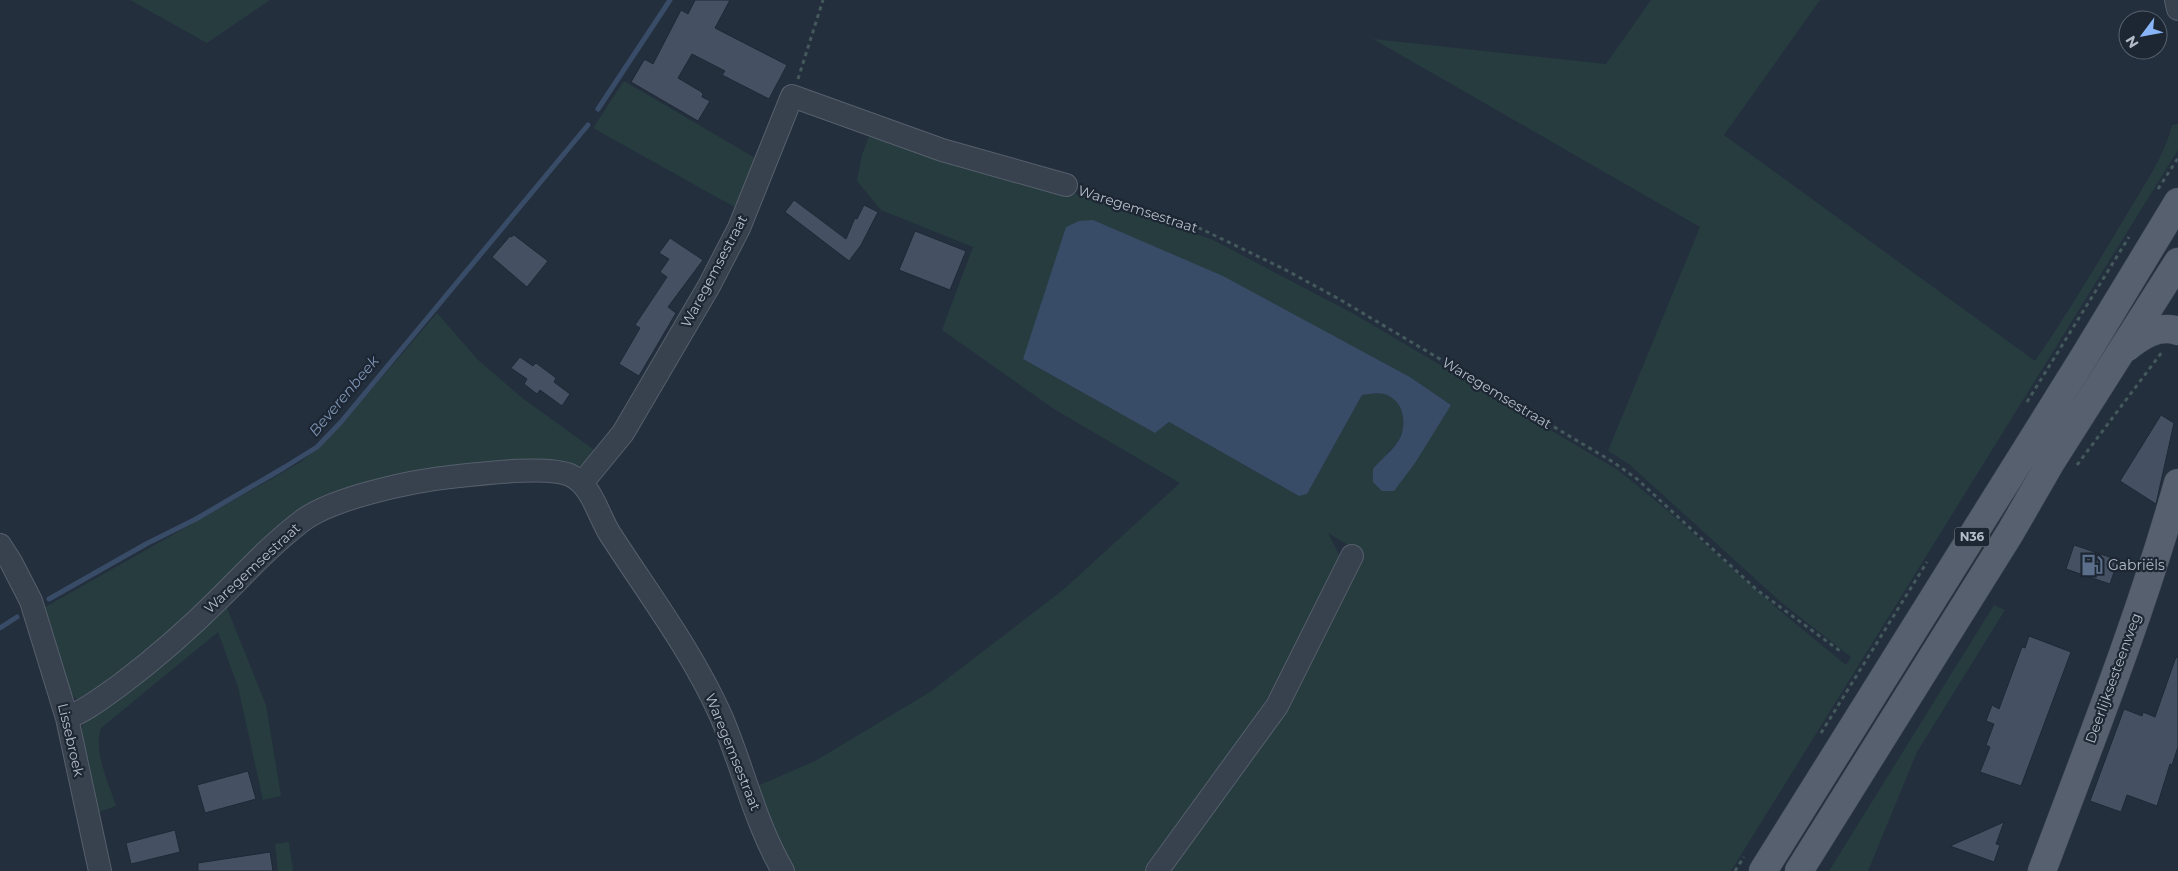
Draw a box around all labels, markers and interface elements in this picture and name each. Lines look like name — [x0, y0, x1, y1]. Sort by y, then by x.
north arrow — [2118, 10, 2168, 60]
text: N — [2121, 32, 2143, 51]
street label: Waregemsestraat — [1076, 181, 1200, 237]
street label: Waregemsestraat — [677, 211, 751, 330]
water label: Beverenbeek — [304, 351, 384, 440]
street label: Waregemsestraat — [1439, 353, 1555, 433]
street label: Waregemsestraat — [200, 519, 304, 617]
road number: N36 — [1954, 528, 1990, 546]
fuel station icon: Gabriëls — [2079, 552, 2105, 578]
place label: Gabriëls — [2108, 556, 2165, 574]
street label: Deerlijksesteenweg — [2081, 610, 2145, 746]
street label: Waregemsestraat — [701, 691, 765, 814]
street label: Lissebroek — [54, 702, 88, 779]

